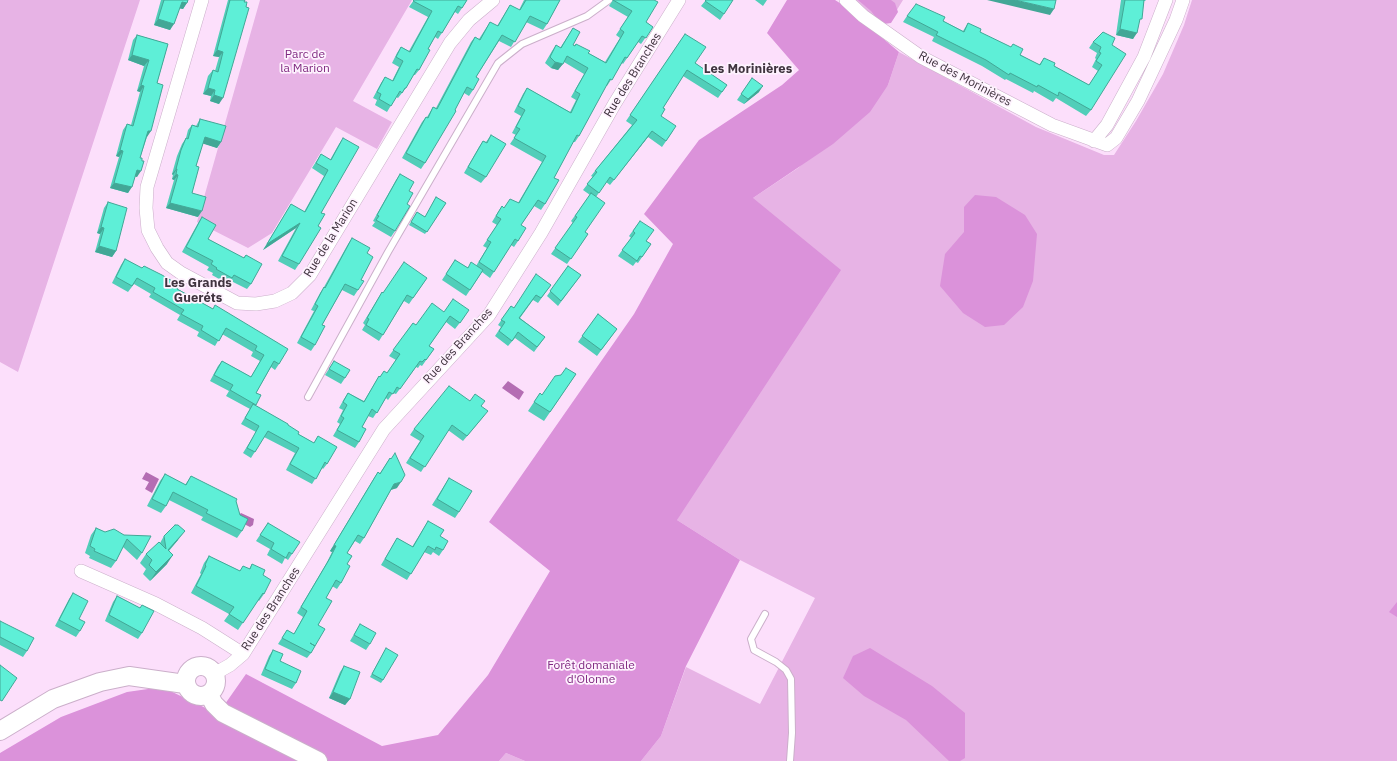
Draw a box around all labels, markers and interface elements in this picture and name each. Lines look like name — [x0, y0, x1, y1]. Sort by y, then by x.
street label: Rue des Branches — [601, 30, 665, 120]
park label: Parc de la Marion — [280, 48, 330, 76]
street label: Rue des Morinières — [916, 48, 1014, 110]
district label: Les Morinières — [704, 61, 792, 77]
street label: Rue de la Marion — [301, 196, 361, 280]
district label: Les Grands Gueréts — [164, 275, 232, 306]
street label: Rue des Branches — [420, 305, 496, 387]
street label: Rue des Branches — [239, 564, 303, 654]
park label: Forêt domaniale d'Olonne — [547, 659, 635, 687]

